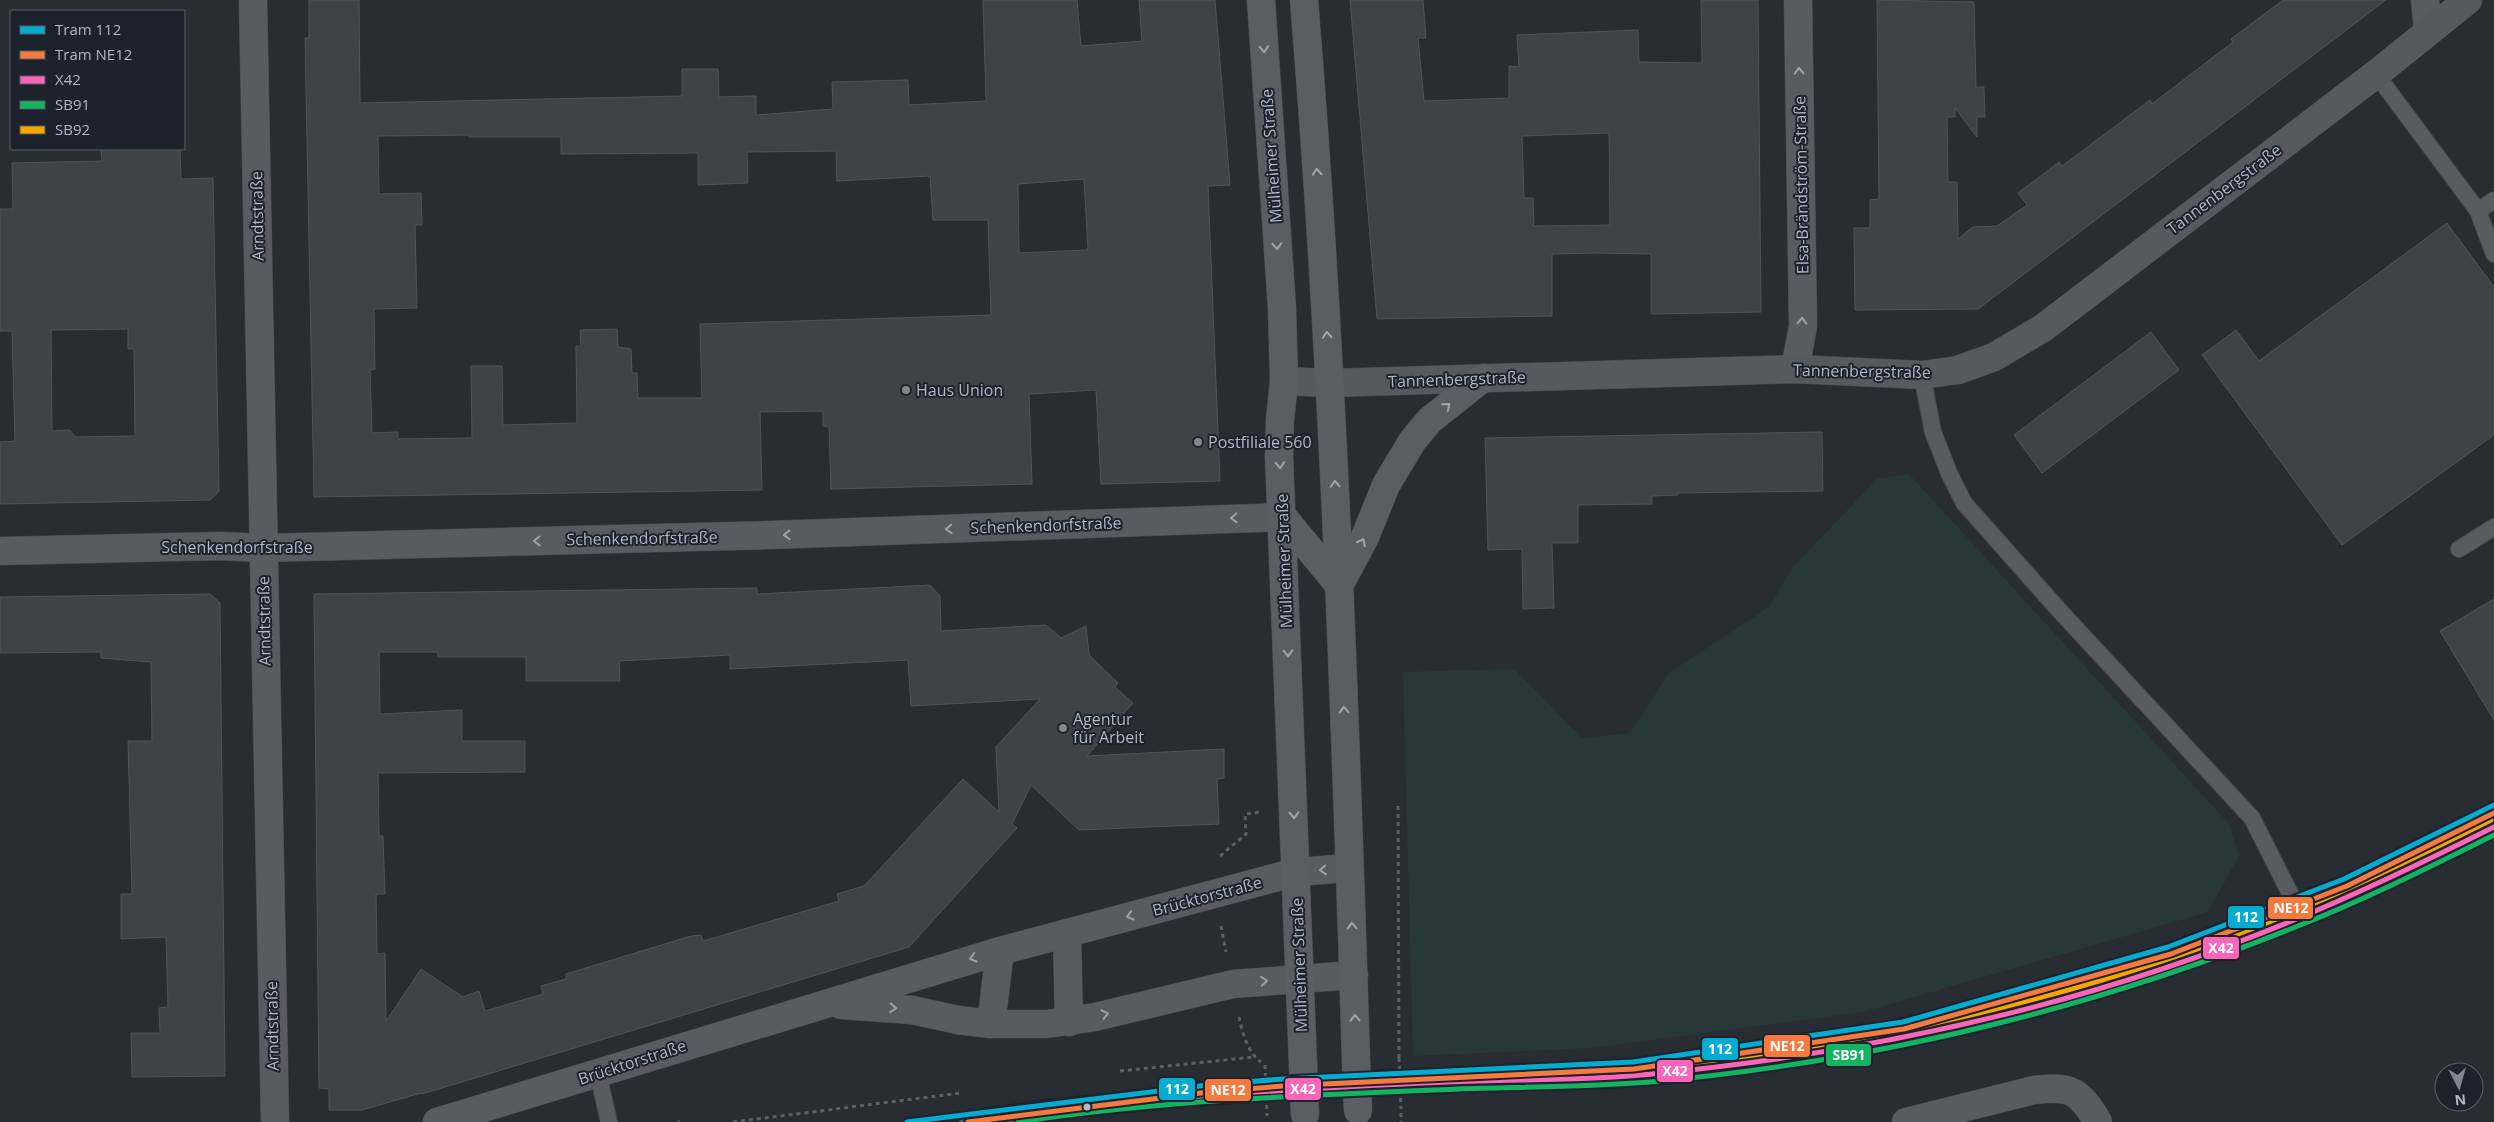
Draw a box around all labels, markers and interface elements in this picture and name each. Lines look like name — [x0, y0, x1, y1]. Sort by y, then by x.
legend — [10, 10, 185, 150]
text: Tram 112 — [55, 19, 121, 39]
text: Tram NE12 — [55, 44, 132, 64]
one-way arrow — [1258, 45, 1269, 53]
one-way arrow — [1794, 67, 1805, 75]
text: X42 — [55, 69, 81, 89]
street label: Mülheimer Straße — [1255, 88, 1287, 224]
text: SB91 — [55, 94, 90, 114]
street label: Elsa-Brändström-Straße — [1788, 96, 1814, 274]
text: SB92 — [55, 119, 90, 139]
street label: Tannenbergstraße — [2162, 139, 2286, 239]
one-way arrow — [1312, 168, 1323, 176]
street label: Arndtstraße — [245, 171, 269, 261]
one-way arrow — [1271, 242, 1282, 250]
one-way arrow — [1797, 317, 1808, 325]
one-way arrow — [1322, 330, 1333, 338]
street label: Tannenbergstraße — [1793, 359, 1931, 383]
street label: Tannenbergstraße — [1388, 366, 1526, 392]
place label: Haus Union — [916, 379, 1003, 401]
marker: Haus Union — [900, 384, 912, 396]
one-way arrow — [1441, 404, 1450, 412]
place label: Postfiliale 560 — [1208, 431, 1312, 453]
marker: Postfiliale 560 — [1192, 436, 1204, 448]
one-way arrow — [1274, 461, 1285, 469]
one-way arrow — [1330, 480, 1340, 488]
street label: Mülheimer Straße — [1271, 493, 1297, 629]
street label: Schenkendorfstraße — [970, 511, 1122, 539]
one-way arrow — [1230, 513, 1238, 524]
one-way arrow — [945, 523, 953, 534]
street label: Schenkendorfstraße — [566, 526, 718, 550]
one-way arrow — [783, 529, 791, 540]
one-way arrow — [533, 535, 541, 546]
street label: Schenkendorfstraße — [161, 536, 313, 558]
one-way arrow — [1356, 539, 1366, 548]
street label: Arndtstraße — [252, 576, 276, 666]
one-way arrow — [1283, 650, 1293, 657]
one-way arrow — [1339, 706, 1350, 714]
place label: Agentur für Arbeit — [1073, 708, 1144, 748]
marker: Agentur für Arbeit — [1057, 722, 1069, 734]
one-way arrow — [1289, 812, 1299, 820]
one-way arrow — [1318, 864, 1326, 875]
street label: Brücktorstraße — [1150, 871, 1264, 921]
line badge: NE12 — [2267, 896, 2314, 920]
street label: Mülheimer Straße — [1286, 897, 1312, 1033]
text: NE12 — [2273, 898, 2309, 917]
line badge: 112 — [2227, 905, 2265, 929]
text: 112 — [2234, 907, 2258, 926]
one-way arrow — [1127, 911, 1135, 921]
one-way arrow — [1346, 922, 1357, 930]
line badge: X42 — [2202, 936, 2240, 960]
text: X42 — [2208, 938, 2234, 957]
one-way arrow — [970, 953, 978, 963]
one-way arrow — [1260, 976, 1268, 987]
street label: Arndtstraße — [260, 981, 284, 1071]
one-way arrow — [889, 1003, 897, 1014]
one-way arrow — [1101, 1010, 1110, 1020]
one-way arrow — [1350, 1014, 1360, 1022]
street label: Brücktorstraße — [575, 1034, 689, 1090]
line badge: NE12 — [1763, 1034, 1811, 1058]
text: NE12 — [1769, 1036, 1805, 1055]
line badge: 112 — [1701, 1037, 1739, 1061]
text: 112 — [1708, 1039, 1732, 1058]
line badge: SB91 — [1825, 1043, 1872, 1067]
text: SB91 — [1832, 1045, 1866, 1064]
line badge: X42 — [1656, 1059, 1694, 1083]
text: X42 — [1662, 1061, 1688, 1080]
north arrow — [2434, 1062, 2484, 1112]
line badge: 112 — [1158, 1077, 1196, 1101]
line badge: X42 — [1284, 1077, 1322, 1101]
line badge: NE12 — [1204, 1078, 1252, 1102]
text: 112 — [1165, 1079, 1189, 1098]
text: X42 — [1290, 1079, 1316, 1098]
text: NE12 — [1210, 1080, 1246, 1099]
text: N — [2454, 1090, 2467, 1110]
unlabelled marker — [1082, 1102, 1092, 1112]

